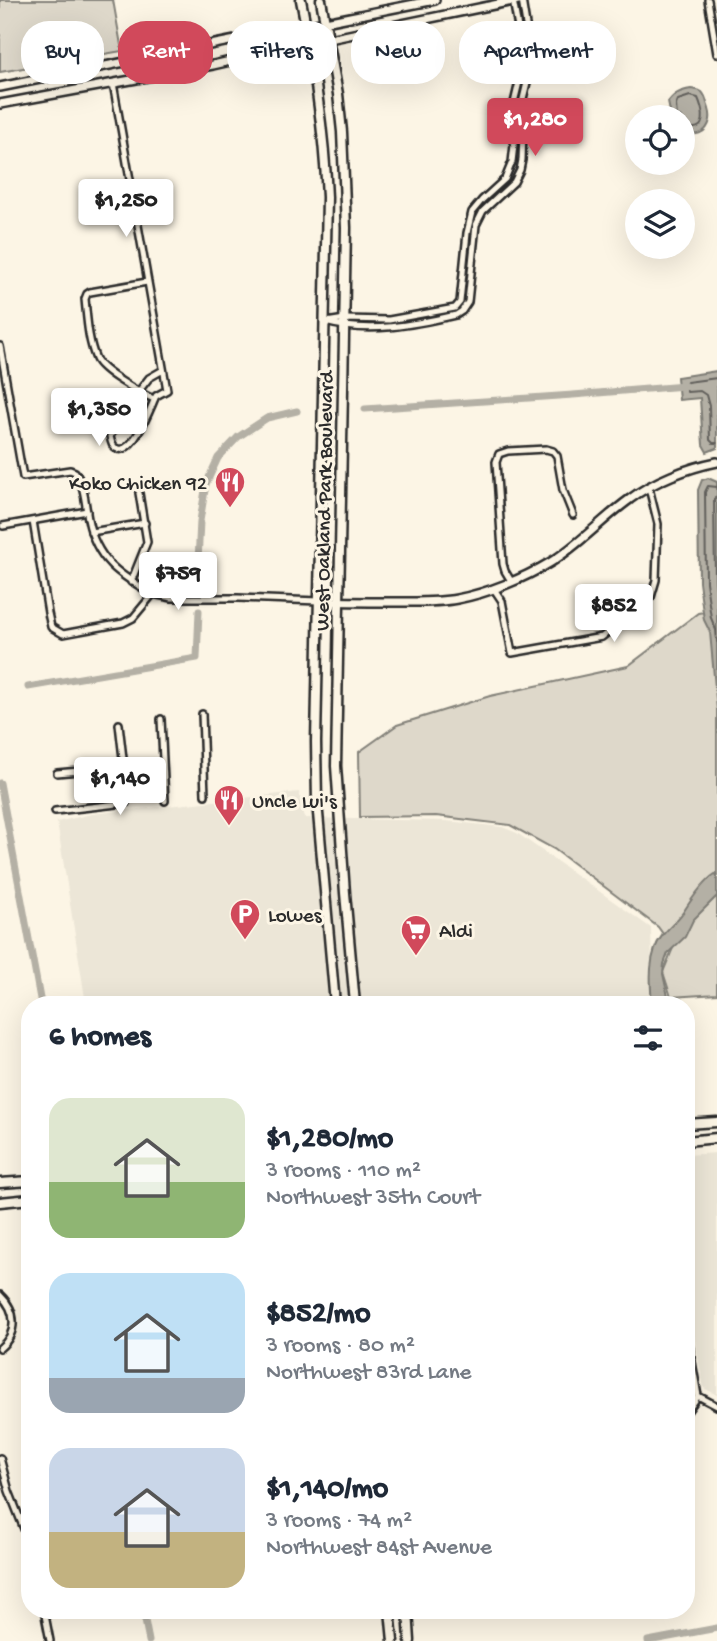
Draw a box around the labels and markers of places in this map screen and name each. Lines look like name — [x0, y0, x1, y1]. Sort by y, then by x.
pin: $1,280 — [478, 99, 592, 158]
pin: $1,250 — [69, 180, 183, 239]
pin: $1,350 — [42, 388, 156, 448]
restaurant icon: Koko Chicken 92 — [213, 465, 247, 509]
place label: Koko Chicken 92 — [69, 473, 207, 498]
pin: $759 — [137, 552, 219, 612]
pin: $852 — [573, 584, 655, 644]
pin: $1,140 — [63, 758, 177, 817]
restaurant icon: Uncle Lui's — [212, 783, 246, 827]
place label: Uncle Lui's — [252, 791, 338, 816]
parking icon: Lowes — [228, 897, 262, 941]
place label: Lowes — [268, 905, 323, 930]
supermarket icon: Aldi — [399, 913, 433, 957]
place label: Aldi — [439, 921, 473, 946]

